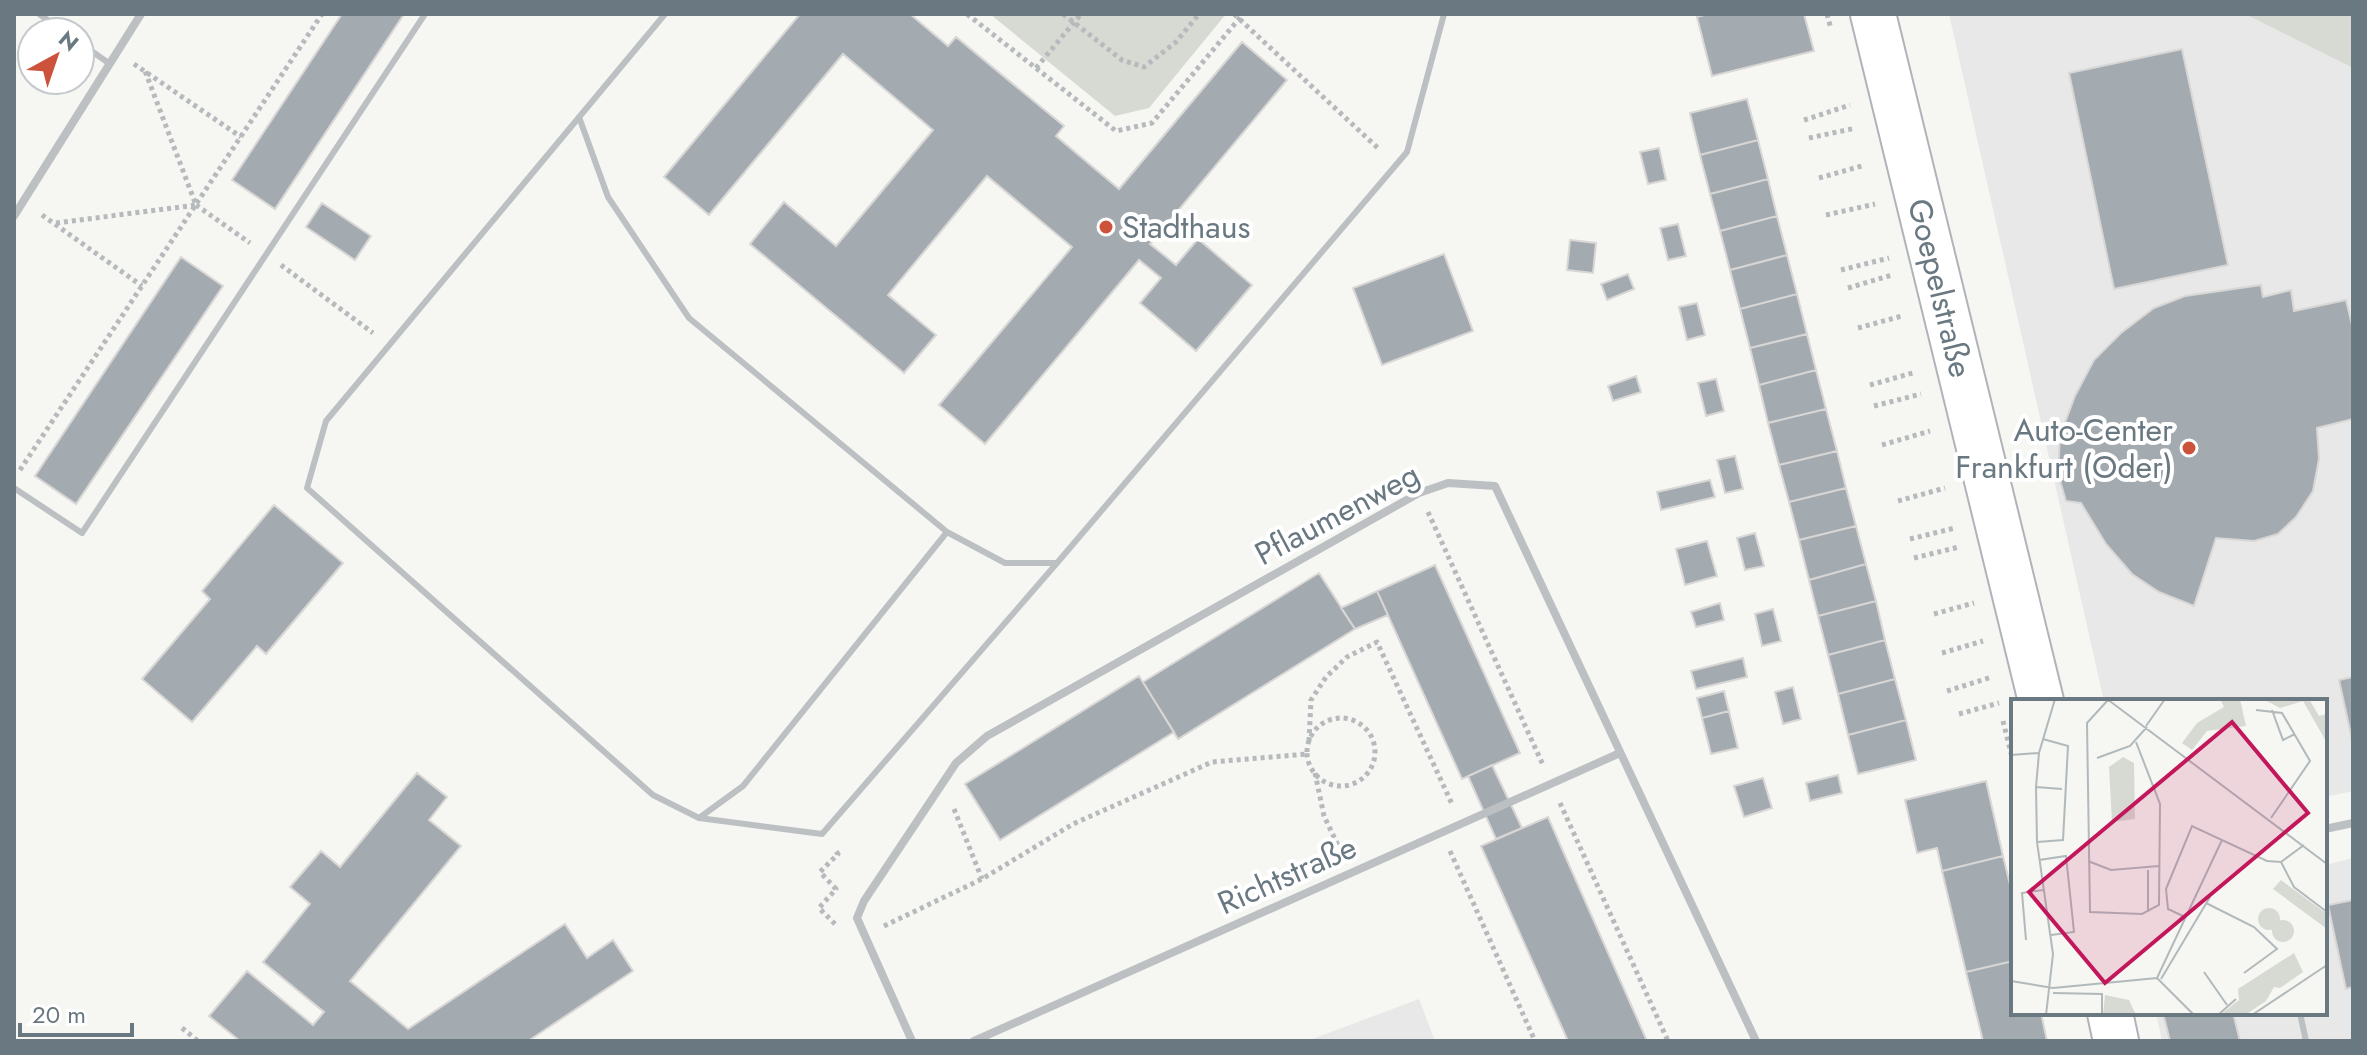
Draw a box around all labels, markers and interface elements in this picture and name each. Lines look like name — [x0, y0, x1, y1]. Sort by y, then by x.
north arrow — [16, 16, 96, 96]
text: N — [52, 23, 86, 59]
street label: Goepelstraße — [1896, 194, 1984, 382]
place label: Stadthaus — [1122, 204, 1250, 250]
marker: Stadthaus — [1097, 218, 1115, 236]
place label: Auto-Center Frankfurt (Oder) — [1955, 407, 2173, 490]
marker: Auto-Center Frankfurt (Oder) — [2180, 439, 2198, 457]
street label: Pflaumenweg — [1247, 451, 1427, 577]
inset map — [2011, 699, 2327, 1015]
street label: Richtstraße — [1210, 824, 1364, 926]
scale bar — [20, 987, 132, 1037]
text: 20 m — [32, 997, 86, 1032]

